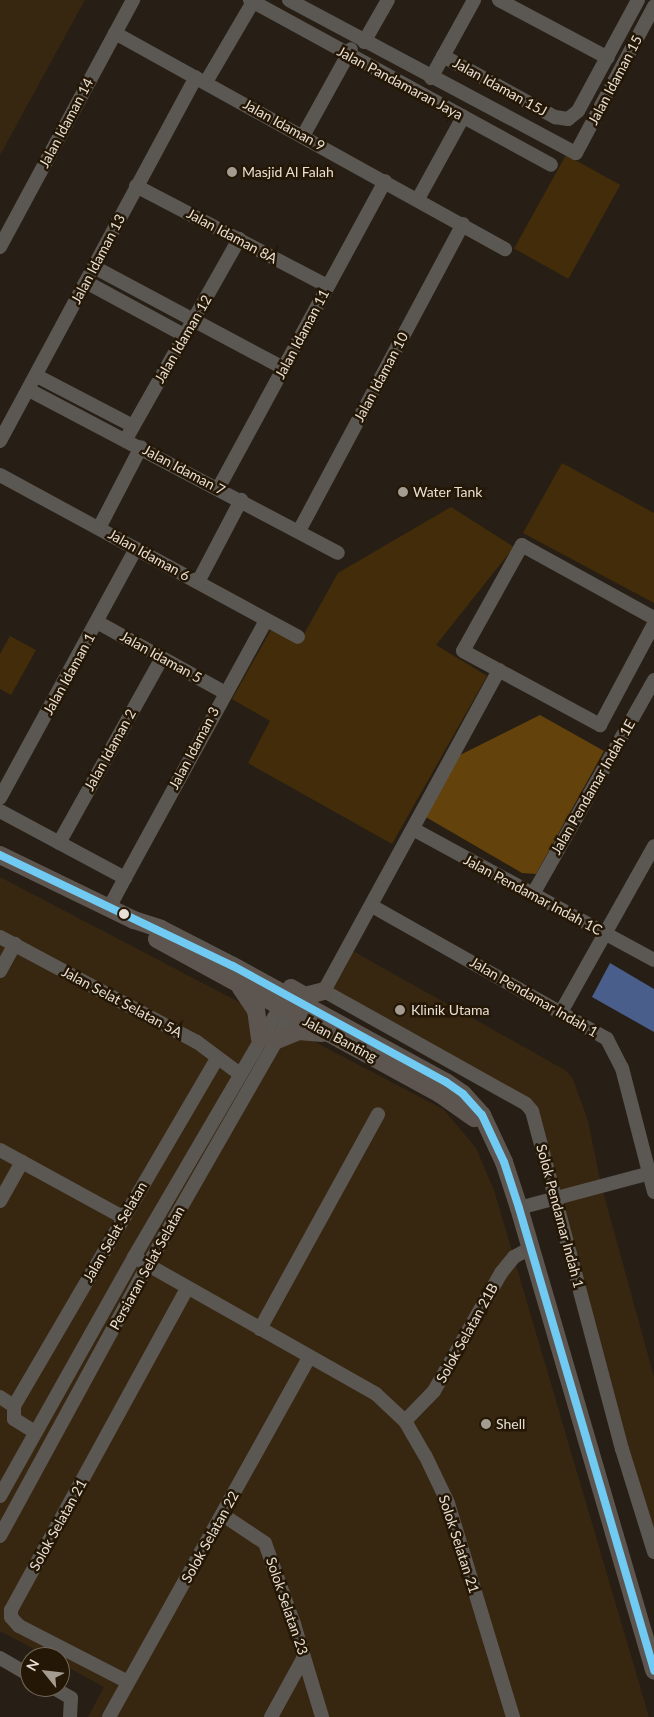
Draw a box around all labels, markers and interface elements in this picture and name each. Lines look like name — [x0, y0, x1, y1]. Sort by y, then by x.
street label: Jalan Idaman 15 — [584, 32, 646, 128]
street label: Jalan Pandamaran Jaya — [334, 43, 466, 123]
street label: Jalan Idaman 15J — [450, 54, 550, 120]
street label: Jalan Idaman 14 — [35, 75, 97, 171]
street label: Jalan Idaman 9 — [240, 96, 328, 154]
place label: Masjid Al Falah — [242, 164, 334, 180]
marker: Masjid Al Falah — [226, 166, 238, 178]
street label: Jalan Idaman 8A — [184, 205, 280, 267]
street label: Jalan Idaman 13 — [67, 211, 129, 307]
street label: Jalan Idaman 11 — [271, 286, 333, 382]
street label: Jalan Idaman 12 — [151, 292, 215, 386]
street label: Jalan Idaman 10 — [350, 329, 412, 425]
street label: Jalan Idaman 7 — [140, 441, 228, 499]
place label: Water Tank — [413, 484, 483, 500]
marker: Water Tank — [397, 486, 409, 498]
street label: Jalan Idaman 6 — [105, 526, 193, 584]
street label: Jalan Idaman 5 — [117, 628, 205, 686]
street label: Jalan Idaman 1 — [40, 630, 98, 718]
street label: Jalan Idaman 3 — [165, 704, 223, 792]
street label: Jalan Idaman 2 — [81, 706, 139, 794]
street label: Jalan Pendamar Indah 1E — [547, 716, 639, 858]
street label: Jalan Pendamar Indah 1C — [461, 851, 605, 939]
unlabelled marker — [119, 909, 129, 919]
street label: Jalan Pendamar Indah 1 — [467, 953, 601, 1041]
street label: Jalan Selat Selatan 5A — [59, 963, 185, 1041]
place label: Klinik Utama — [411, 1002, 489, 1018]
marker: Klinik Utama — [393, 1003, 407, 1017]
street label: Jalan Banting — [300, 1012, 380, 1066]
street label: Solok Pendamar Indah 1 — [533, 1142, 587, 1290]
street label: Jalan Selat Selatan — [80, 1179, 150, 1285]
street label: Persiaran Selat Selatan — [106, 1203, 188, 1333]
street label: Solok Selatan 21B — [433, 1280, 501, 1386]
place label: Shell — [496, 1416, 525, 1432]
marker: Shell — [480, 1418, 492, 1430]
street label: Solok Selatan 21 — [26, 1476, 90, 1574]
street label: Solok Selatan 22 — [178, 1488, 242, 1586]
street label: Solok Selatan 21 — [435, 1493, 483, 1595]
street label: Solok Selatan 23 — [262, 1555, 312, 1657]
north arrow — [20, 1647, 70, 1697]
text: N — [22, 1656, 42, 1674]

